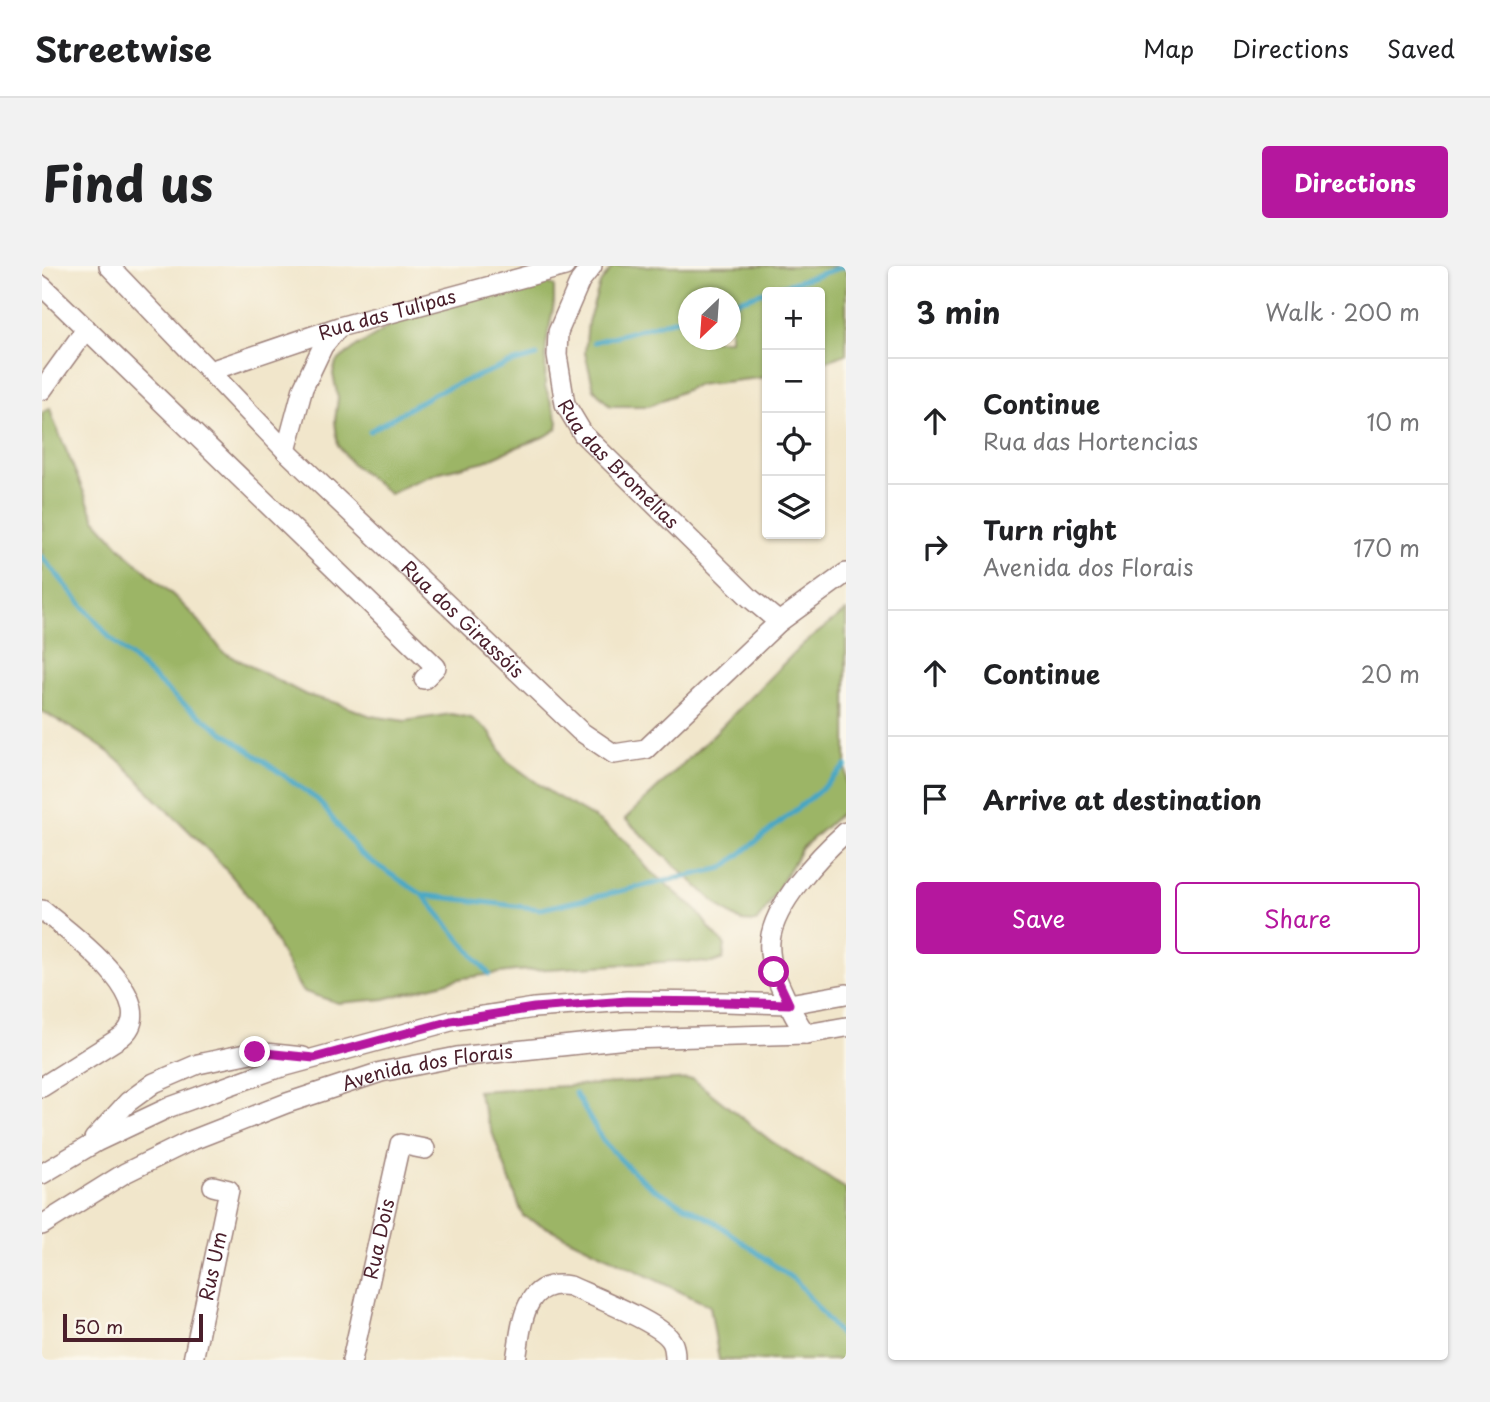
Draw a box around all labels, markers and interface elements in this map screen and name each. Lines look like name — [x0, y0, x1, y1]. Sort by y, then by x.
text: Streetwise — [35, 23, 212, 73]
text: Map — [1143, 30, 1194, 66]
text: Directions — [1232, 30, 1349, 66]
text: Saved — [1387, 30, 1455, 66]
text: Find us — [42, 145, 213, 219]
button: Directions — [1262, 146, 1448, 218]
street label: Rua das Tulipas — [314, 281, 459, 346]
north arrow — [678, 287, 741, 350]
map controls — [762, 287, 825, 539]
button: + — [762, 287, 825, 350]
text: 3 min — [916, 289, 1001, 334]
text: Walk · 200 m — [1265, 294, 1420, 329]
button: − — [762, 350, 825, 413]
text: Continue — [983, 384, 1100, 423]
street label: Rua das Bromélias — [552, 393, 686, 534]
icon: ahead — [916, 402, 954, 440]
text: 10 m — [1366, 404, 1420, 439]
button: locate — [762, 413, 825, 476]
text: Rua das Hortencias — [983, 423, 1198, 458]
button: layers — [762, 476, 825, 539]
text: Turn right — [983, 510, 1117, 549]
icon: right — [916, 528, 954, 566]
text: 170 m — [1353, 530, 1420, 565]
text: Avenida dos Florais — [983, 549, 1193, 584]
street label: Rua dos Girassóis — [396, 553, 531, 684]
icon: ahead — [916, 654, 954, 692]
text: Continue — [983, 654, 1100, 693]
text: 20 m — [1361, 656, 1420, 691]
icon: arrive — [916, 780, 954, 818]
text: Arrive at destination — [983, 780, 1262, 819]
button: Save — [916, 882, 1161, 954]
button: Share — [1175, 882, 1420, 954]
route start — [758, 956, 789, 987]
route end — [239, 1036, 270, 1067]
street label: Avenida dos Florais — [338, 1036, 514, 1097]
street label: Rua Dois — [355, 1196, 400, 1282]
street label: Rus Um — [191, 1229, 233, 1303]
scale bar — [63, 1311, 203, 1343]
text: 50 m — [74, 1312, 123, 1340]

